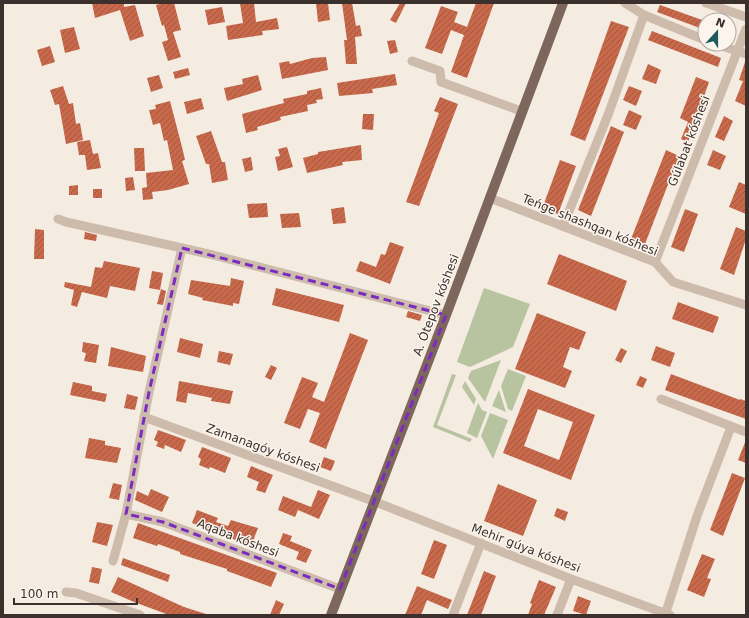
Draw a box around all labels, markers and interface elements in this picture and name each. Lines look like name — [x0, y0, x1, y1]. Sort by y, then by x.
north arrow — [697, 12, 737, 52]
text: N — [714, 15, 727, 31]
street label: Gúlabat kóshesi — [665, 94, 713, 188]
street label: Teńge shashqan kóshesi — [519, 191, 660, 259]
street label: A. Ótepov kóshesi — [409, 252, 462, 358]
street label: Zamanagóy kóshesi — [204, 421, 322, 475]
street label: Aqaba kóshesi — [195, 516, 281, 560]
street label: Mehir gúyа kóshesi — [470, 521, 582, 575]
scale bar — [14, 580, 137, 606]
text: 100 m — [20, 587, 58, 601]

